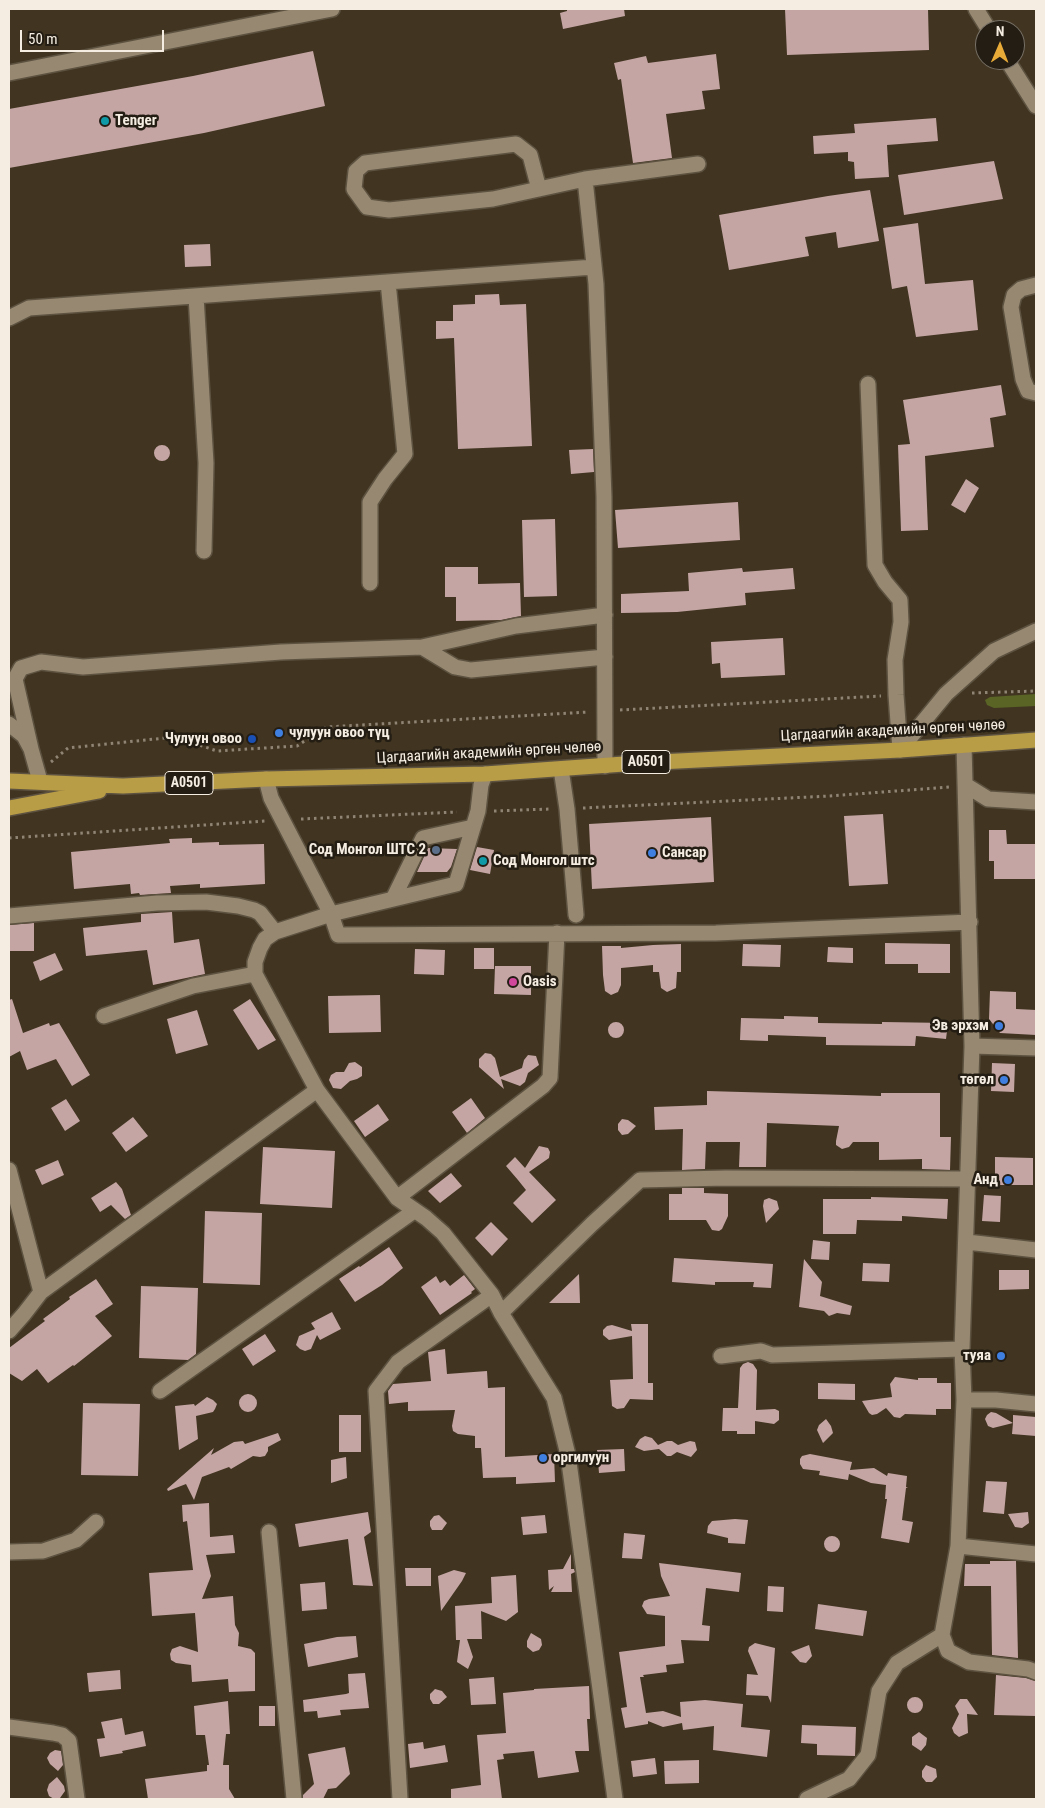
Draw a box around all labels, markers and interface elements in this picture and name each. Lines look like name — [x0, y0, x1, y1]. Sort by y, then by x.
scale bar — [22, 20, 166, 52]
north arrow — [975, 20, 1025, 70]
text: N — [996, 23, 1005, 39]
text: 50 m — [28, 30, 58, 48]
place label: Tenger — [115, 112, 157, 130]
marker: Tenger — [99, 115, 111, 127]
street label: Цагдаагийн академийн өргөн чөлөө — [780, 716, 1006, 746]
place label: чулуун овоо түц — [289, 724, 390, 742]
marker: чулуун овоо түц — [273, 727, 285, 739]
place label: Чулуун овоо — [165, 730, 242, 748]
marker: Чулуун овоо — [246, 733, 258, 745]
street label: Цагдаагийн академийн өргөн чөлөө — [376, 738, 602, 768]
road number: A0501 — [622, 750, 670, 774]
road number: A0501 — [165, 771, 213, 794]
place label: Сод Монгол ШТС 2 — [309, 841, 426, 859]
marker: Сод Монгол ШТС 2 — [430, 844, 442, 856]
place label: Сансар — [662, 844, 706, 862]
marker: Сансар — [646, 847, 658, 859]
place label: Сод Монгол штс — [493, 852, 595, 870]
marker: Сод Монгол штс — [477, 855, 489, 867]
place label: Oasis — [523, 973, 557, 991]
marker: Oasis — [507, 976, 519, 988]
place label: Эв эрхэм — [932, 1017, 989, 1035]
marker: Эв эрхэм — [993, 1020, 1005, 1032]
place label: төгөл — [960, 1071, 994, 1089]
marker: төгөл — [998, 1074, 1010, 1086]
place label: Анд — [973, 1171, 998, 1189]
marker: Анд — [1002, 1174, 1014, 1186]
place label: туяа — [963, 1347, 991, 1365]
marker: туяа — [995, 1350, 1007, 1362]
place label: оргилуун — [553, 1449, 609, 1467]
marker: оргилуун — [537, 1452, 549, 1464]

